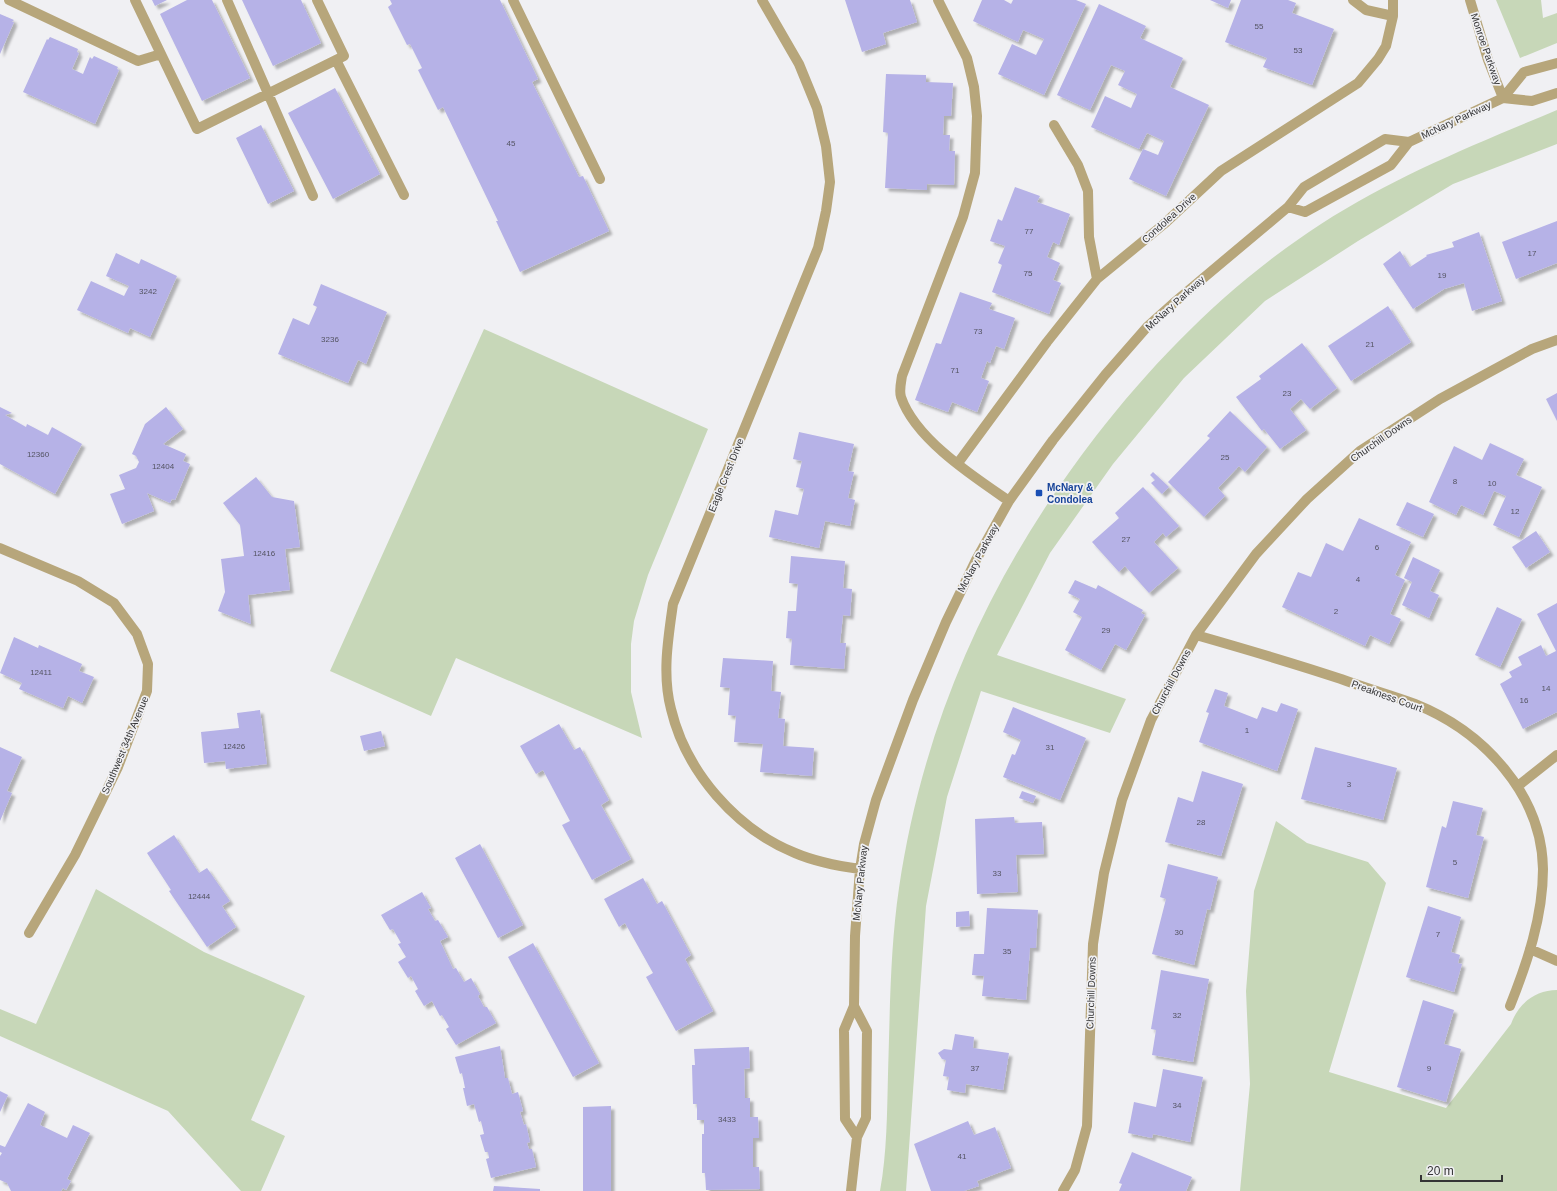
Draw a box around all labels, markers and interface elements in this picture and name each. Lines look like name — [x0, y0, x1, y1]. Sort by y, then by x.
street label: Monroe Parkway — [1469, 12, 1503, 86]
house number: 55 — [1255, 22, 1264, 31]
house number: 53 — [1294, 46, 1303, 55]
street label: McNary Parkway — [1419, 99, 1493, 141]
house number: 45 — [507, 139, 516, 148]
street label: Condolea Drive — [1140, 191, 1199, 245]
house number: 77 — [1025, 227, 1034, 236]
house number: 17 — [1528, 249, 1537, 258]
house number: 75 — [1024, 269, 1033, 278]
house number: 19 — [1438, 271, 1447, 280]
street label: McNary Parkway — [1143, 274, 1207, 332]
house number: 3242 — [139, 287, 157, 296]
house number: 73 — [974, 327, 983, 336]
house number: 3236 — [321, 335, 339, 344]
house number: 21 — [1366, 340, 1375, 349]
house number: 71 — [951, 366, 960, 375]
house number: 23 — [1283, 389, 1292, 398]
street label: Churchill Downs — [1348, 414, 1414, 464]
street label: Eagle Crest Drive — [706, 436, 746, 513]
house number: 12360 — [27, 450, 50, 459]
house number: 25 — [1221, 453, 1230, 462]
house number: 12404 — [152, 462, 175, 471]
house number: 8 — [1453, 477, 1458, 486]
house number: 10 — [1488, 479, 1497, 488]
place label: McNary & Condolea — [1047, 482, 1093, 505]
marker: McNary & Condolea — [1034, 488, 1044, 498]
house number: 12 — [1511, 507, 1520, 516]
street label: McNary Parkway — [955, 522, 1001, 594]
house number: 27 — [1122, 535, 1131, 544]
house number: 6 — [1375, 543, 1380, 552]
house number: 12416 — [253, 549, 276, 558]
house number: 4 — [1356, 575, 1361, 584]
house number: 2 — [1334, 607, 1339, 616]
house number: 29 — [1102, 626, 1111, 635]
street label: Churchill Downs — [1149, 648, 1193, 716]
house number: 12411 — [30, 668, 52, 677]
street label: Preakness Court — [1350, 678, 1424, 714]
house number: 14 — [1542, 684, 1551, 693]
street label: Southwest 34th Avenue — [99, 694, 151, 795]
house number: 16 — [1520, 696, 1529, 705]
house number: 1 — [1245, 726, 1250, 735]
house number: 12426 — [223, 742, 246, 751]
house number: 31 — [1046, 743, 1055, 752]
house number: 3 — [1347, 780, 1352, 789]
house number: 28 — [1197, 818, 1206, 827]
street label: McNary Parkway — [851, 845, 869, 921]
house number: 5 — [1453, 858, 1458, 867]
house number: 33 — [993, 869, 1002, 878]
house number: 12444 — [188, 892, 211, 901]
house number: 30 — [1175, 928, 1184, 937]
house number: 7 — [1436, 930, 1441, 939]
house number: 35 — [1003, 947, 1012, 956]
street label: Churchill Downs — [1084, 957, 1098, 1029]
house number: 32 — [1173, 1011, 1182, 1020]
house number: 37 — [971, 1064, 980, 1073]
house number: 9 — [1427, 1064, 1432, 1073]
house number: 34 — [1173, 1101, 1182, 1110]
house number: 3433 — [718, 1115, 736, 1124]
house number: 41 — [958, 1152, 967, 1161]
scale bar — [1421, 1157, 1502, 1183]
text: 20 m — [1427, 1164, 1454, 1178]

